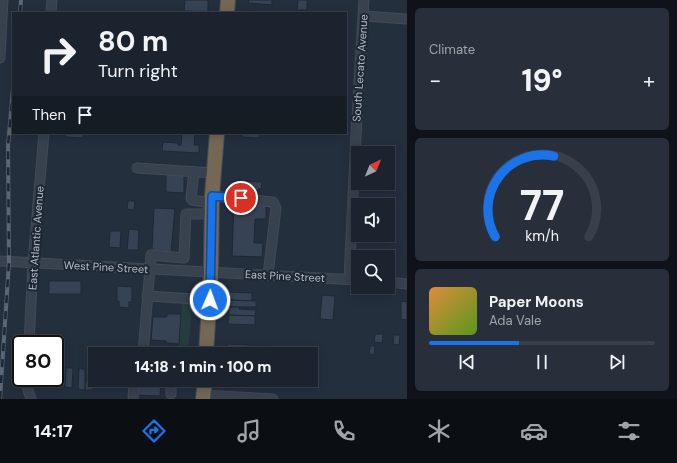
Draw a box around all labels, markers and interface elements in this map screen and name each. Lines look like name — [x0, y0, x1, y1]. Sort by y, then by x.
street label: South Lecato Avenue — [349, 14, 371, 122]
text: 80 m — [98, 23, 168, 60]
icon: right — [32, 28, 84, 80]
text: Climate — [429, 41, 475, 58]
text: Turn right — [98, 59, 178, 83]
text: 19° — [521, 61, 563, 100]
text: − — [429, 66, 441, 95]
text: + — [643, 66, 655, 95]
icon: arrive — [74, 104, 96, 126]
text: Then — [32, 105, 66, 125]
north arrow — [351, 146, 395, 190]
map controls — [351, 146, 395, 294]
text: 77 — [520, 179, 564, 233]
pin — [224, 181, 258, 215]
street label: East Atlantic Avenue — [25, 186, 47, 290]
icon: arrive — [230, 187, 252, 209]
button: sound — [351, 198, 395, 242]
text: km/h — [525, 227, 559, 245]
button: search — [351, 250, 395, 294]
street label: West Pine Street — [63, 258, 149, 276]
street label: East Pine Street — [244, 267, 326, 285]
position arrow — [189, 279, 231, 321]
text: Paper Moons — [489, 292, 584, 312]
text: Ada Vale — [489, 312, 541, 329]
speed limit sign: 80 — [12, 335, 64, 387]
icon: previous — [456, 351, 478, 373]
icon: pause — [531, 351, 553, 373]
icon: next — [606, 351, 628, 373]
text: 14:18 · 1 min · 100 m — [134, 357, 272, 377]
icon: directions — [140, 417, 168, 445]
icon: music — [235, 417, 263, 445]
icon: phone — [330, 417, 358, 445]
icon: climate — [425, 417, 453, 445]
icon: car — [520, 417, 548, 445]
icon: filters — [615, 417, 643, 445]
text: 14:17 — [34, 419, 73, 443]

